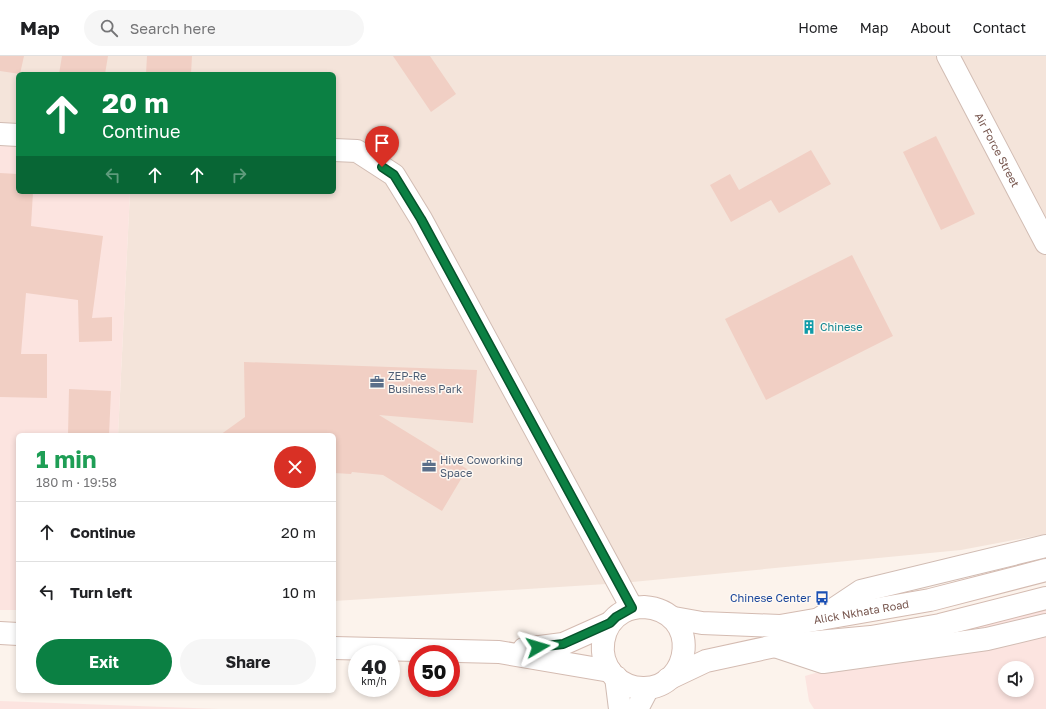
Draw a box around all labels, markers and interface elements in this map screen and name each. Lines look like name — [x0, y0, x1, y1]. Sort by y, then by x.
search box — [84, 10, 364, 46]
text: Map — [20, 16, 60, 39]
icon: search — [98, 17, 120, 39]
text: Search here — [130, 19, 216, 37]
text: Home — [798, 19, 838, 36]
text: Map — [860, 19, 888, 36]
text: About — [910, 19, 951, 36]
text: Contact — [973, 19, 1026, 36]
text: 20 m — [102, 86, 169, 119]
icon: ahead — [36, 88, 88, 140]
street label: Air Force Street — [973, 110, 1023, 189]
text: Continue — [102, 120, 180, 142]
pin — [365, 126, 399, 167]
icon: arrive — [371, 132, 393, 154]
icon: left — [102, 164, 124, 186]
icon: ahead — [144, 164, 166, 186]
icon: ahead — [186, 164, 208, 186]
icon: right — [228, 164, 250, 186]
building icon: Chinese — [801, 319, 817, 335]
place label: Chinese — [820, 320, 863, 333]
place label: ZEP-Re Business Park — [388, 369, 462, 395]
office icon: ZEP-Re Business Park — [369, 374, 385, 390]
text: 1 min — [36, 444, 96, 473]
button: close — [274, 446, 316, 488]
place label: Hive Coworking Space — [440, 453, 523, 479]
office icon: Hive Coworking Space — [421, 458, 437, 474]
text: 180 m · 19:58 — [36, 474, 117, 490]
icon: ahead — [36, 521, 58, 543]
text: Continue — [70, 523, 136, 541]
text: 20 m — [281, 523, 316, 541]
icon: left — [36, 581, 58, 603]
text: Turn left — [70, 583, 132, 601]
text: 10 m — [282, 583, 316, 601]
bus stop icon: Chinese Center — [814, 590, 830, 606]
place label: Chinese Center — [730, 591, 812, 604]
street label: Alick Nkhata Road — [813, 597, 910, 626]
position arrow — [517, 626, 559, 668]
button: Exit — [36, 639, 172, 685]
button: Share — [180, 639, 316, 685]
speed limit sign: 50 — [408, 645, 460, 697]
text: 40 — [361, 654, 387, 678]
map controls — [998, 661, 1034, 697]
button: sound — [998, 661, 1034, 697]
text: km/h — [361, 675, 387, 687]

